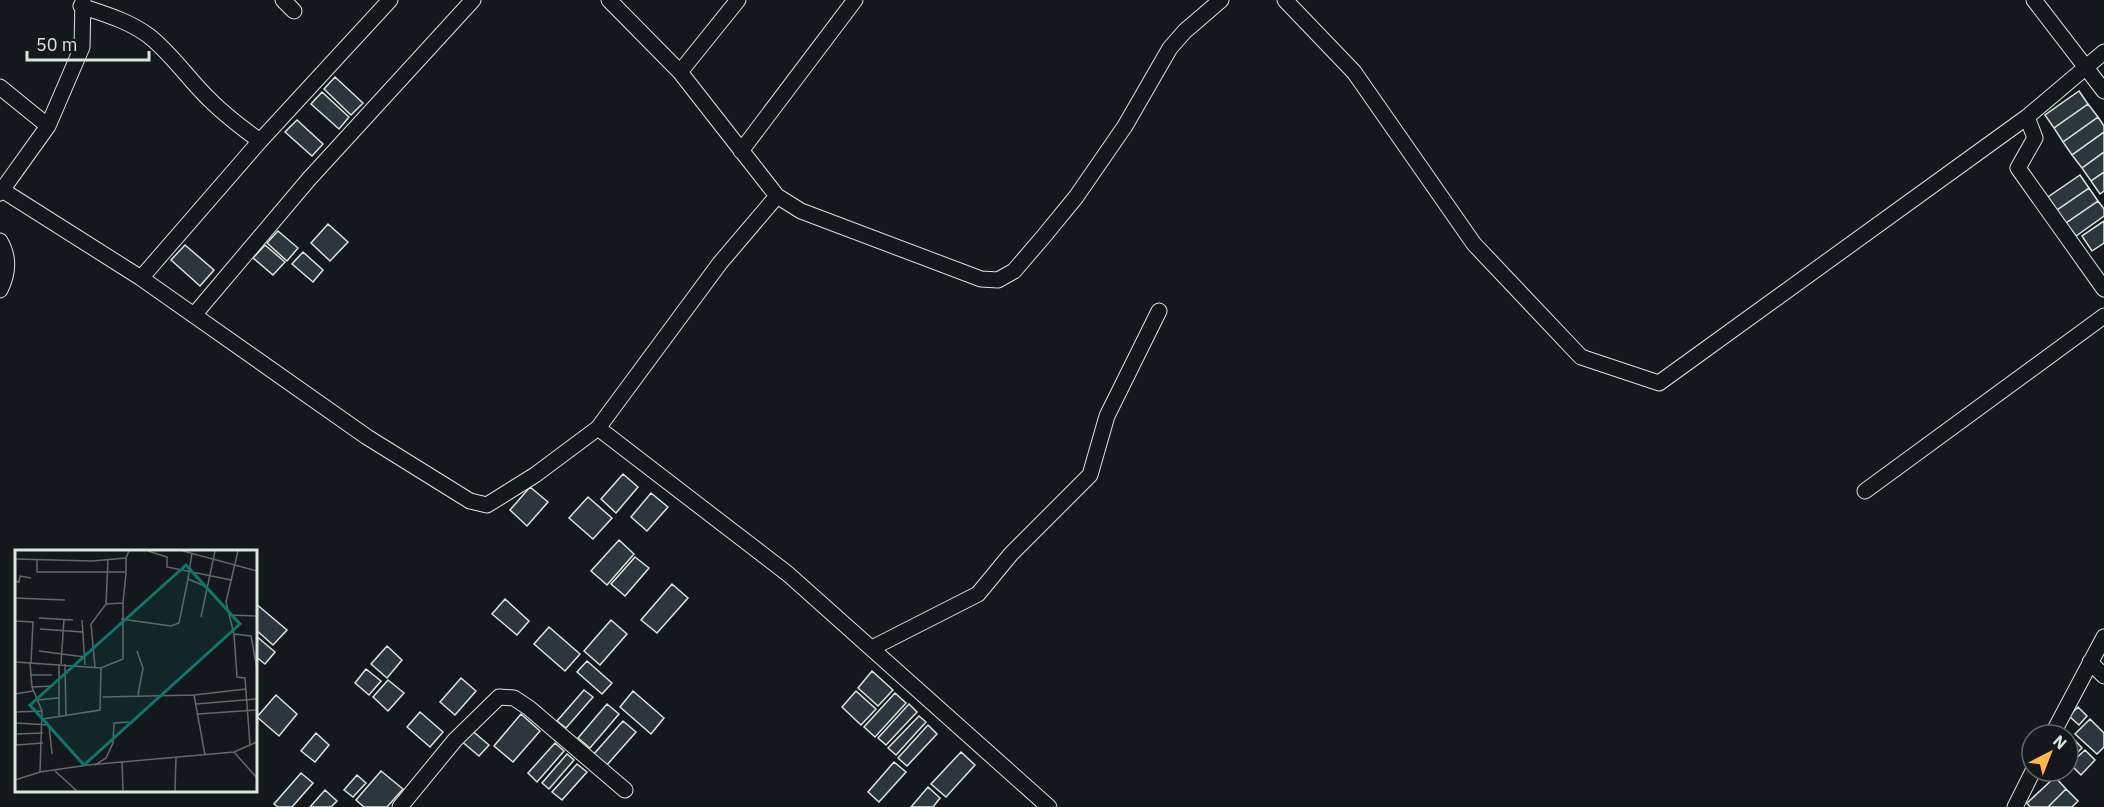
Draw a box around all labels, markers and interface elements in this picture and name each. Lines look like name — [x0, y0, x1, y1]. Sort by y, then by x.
scale bar — [27, 24, 148, 62]
text: 50 m — [36, 33, 78, 56]
inset map — [15, 550, 256, 792]
north arrow — [2020, 723, 2080, 783]
text: N — [2049, 731, 2071, 753]

